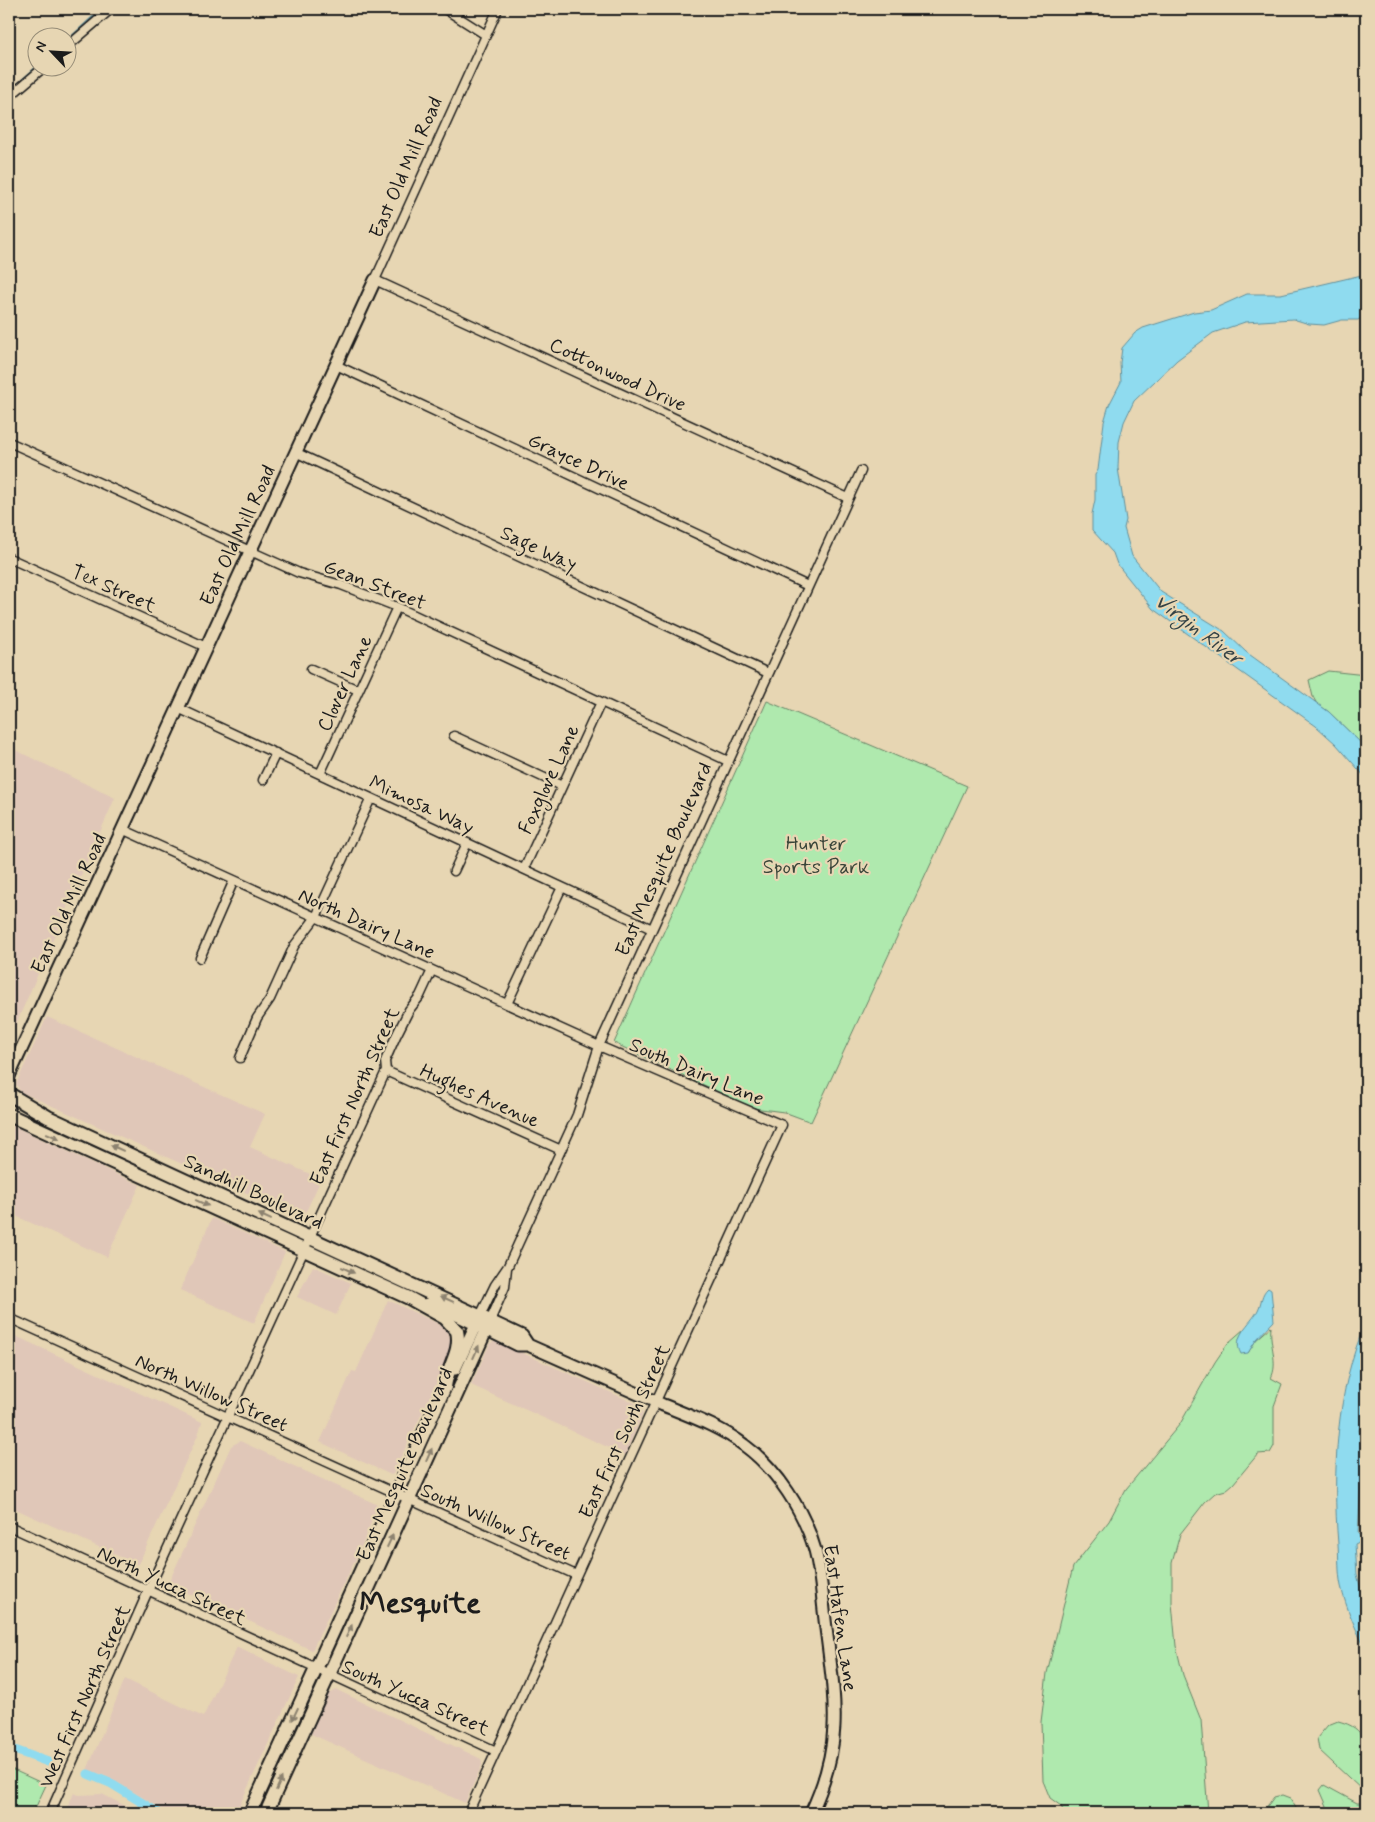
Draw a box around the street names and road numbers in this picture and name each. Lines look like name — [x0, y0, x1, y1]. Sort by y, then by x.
street label: East Old Mill Road — [363, 93, 450, 243]
street label: Cottonwood Drive — [545, 332, 690, 419]
street label: Grayce Drive — [523, 427, 634, 498]
street label: East Old Mill Road — [194, 461, 283, 610]
street label: Sage Way — [495, 520, 581, 581]
street label: Gean Street — [319, 554, 430, 617]
street label: Tex Street — [67, 559, 160, 620]
street label: Clover Lane — [311, 631, 379, 736]
street label: Foxglove Lane — [512, 720, 587, 839]
street label: East Mesquite Boulevard — [609, 758, 719, 961]
street label: Mimosa Way — [364, 769, 478, 842]
street label: East Old Mill Road — [25, 829, 114, 978]
street label: North Dairy Lane — [294, 882, 439, 967]
street label: East First North Street — [304, 1003, 407, 1190]
street label: South Dairy Lane — [625, 1032, 768, 1113]
street label: Hughes Avenue — [414, 1058, 544, 1137]
street label: Sandhill Boulevard — [179, 1148, 328, 1237]
street label: East First South Street — [573, 1340, 678, 1523]
street label: North Willow Street — [131, 1348, 292, 1439]
street label: East Mesquite Boulevard — [350, 1363, 460, 1566]
street label: South Willow Street — [416, 1477, 575, 1568]
street label: North Yucca Street — [92, 1540, 251, 1633]
street label: East Hafen Lane — [816, 1543, 863, 1694]
street label: West First North Street — [33, 1600, 138, 1793]
street label: South Yucca Street — [337, 1654, 494, 1743]

